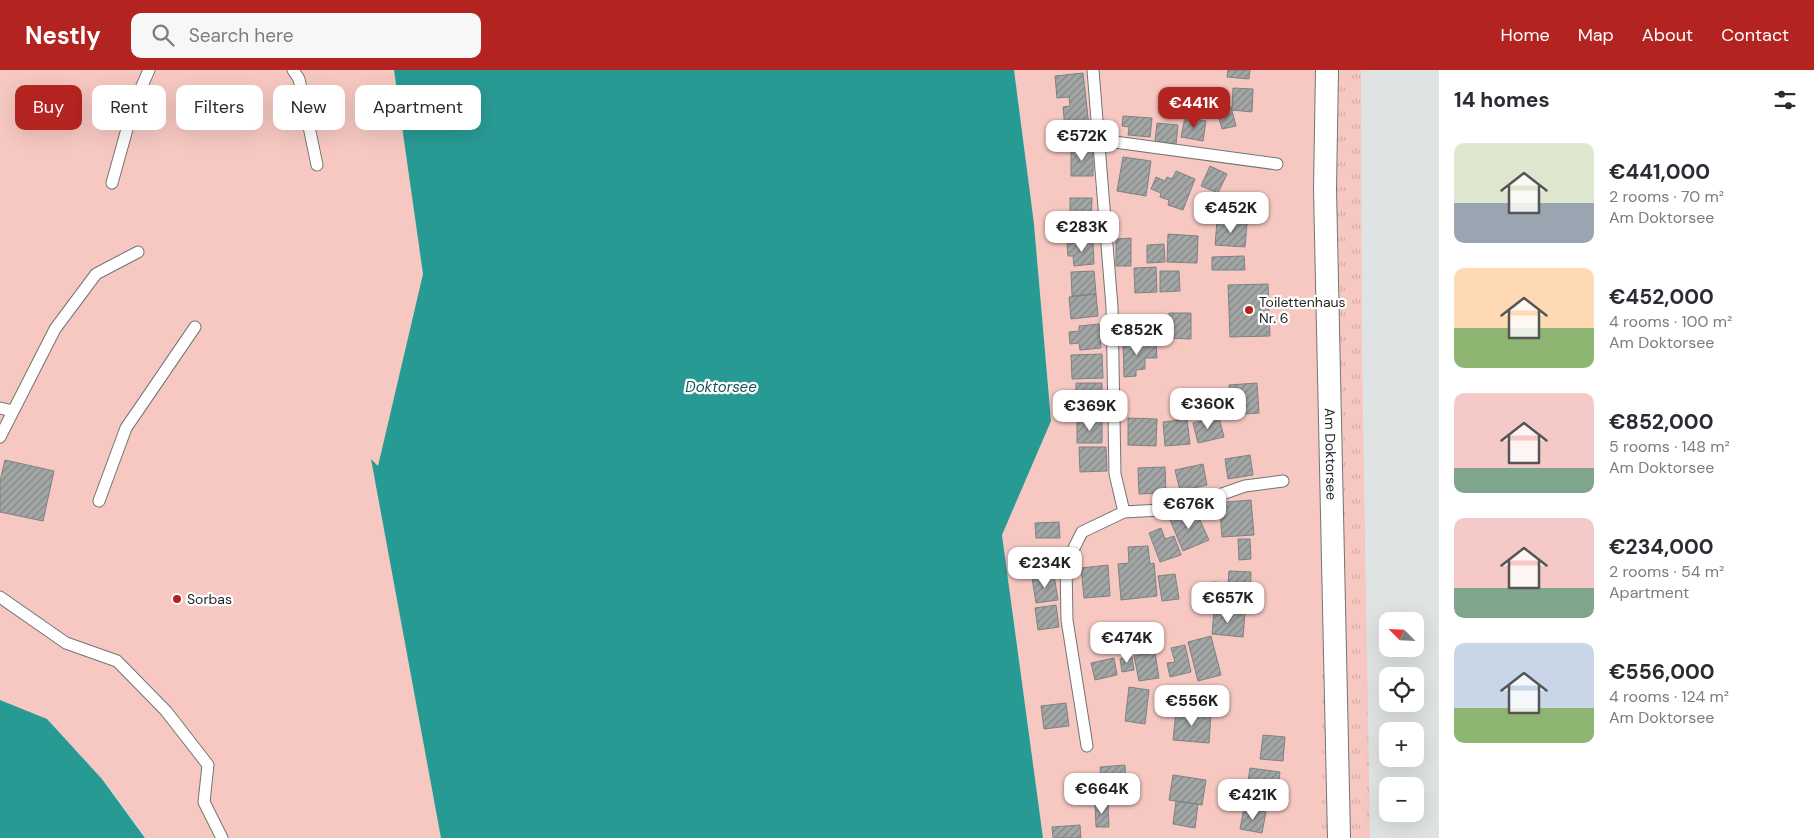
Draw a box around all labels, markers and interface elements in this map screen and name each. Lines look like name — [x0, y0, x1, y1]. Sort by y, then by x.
search box — [131, 13, 481, 58]
text: Nestly — [25, 20, 101, 51]
icon: search — [149, 21, 177, 49]
text: Search here — [189, 23, 294, 48]
text: Home — [1500, 23, 1550, 47]
text: Map — [1578, 23, 1614, 47]
text: About — [1642, 23, 1693, 47]
text: Contact — [1721, 23, 1789, 47]
chip: Buy — [15, 85, 82, 130]
chip: Rent — [92, 85, 166, 130]
chip: Filters — [176, 85, 263, 130]
chip: New — [273, 85, 345, 130]
chip: Apartment — [355, 85, 481, 130]
text: 14 homes — [1454, 86, 1550, 114]
icon: filters — [1771, 86, 1799, 114]
pin: €441K — [1159, 87, 1229, 129]
text: €441K — [1169, 92, 1219, 113]
pin: €572K — [1047, 119, 1117, 162]
text: €572K — [1057, 125, 1107, 146]
text: €441,000 — [1609, 158, 1710, 186]
icon: home — [1494, 163, 1554, 223]
text: 2 rooms · 70 m² — [1609, 186, 1724, 207]
pin: €452K — [1196, 191, 1266, 234]
text: €452K — [1205, 197, 1257, 218]
text: Am Doktorsee — [1609, 207, 1714, 228]
pin: €283K — [1047, 210, 1117, 253]
text: €283K — [1056, 216, 1108, 237]
text: €452,000 — [1609, 283, 1714, 311]
icon: home — [1494, 288, 1554, 348]
place label: Toilettenhaus Nr. 6 — [1259, 293, 1346, 327]
marker: Toilettenhaus Nr. 6 — [1243, 304, 1255, 316]
text: 4 rooms · 100 m² — [1609, 311, 1732, 332]
pin: €852K — [1102, 314, 1172, 356]
text: €852K — [1111, 319, 1163, 340]
text: Am Doktorsee — [1609, 332, 1714, 353]
water label: Doktorsee — [685, 377, 757, 397]
pin: €360K — [1173, 388, 1243, 430]
pin: €369K — [1055, 390, 1125, 432]
text: €360K — [1181, 393, 1235, 414]
text: €369K — [1064, 395, 1116, 416]
street label: Am Doktorsee — [1321, 408, 1341, 500]
text: €852,000 — [1609, 408, 1713, 436]
icon: home — [1494, 413, 1554, 473]
text: 5 rooms · 148 m² — [1609, 436, 1730, 457]
text: Am Doktorsee — [1609, 457, 1714, 478]
pin: €676K — [1154, 488, 1224, 530]
text: €676K — [1163, 493, 1215, 514]
text: €234,000 — [1609, 533, 1714, 561]
icon: home — [1494, 538, 1554, 598]
pin: €234K — [1010, 546, 1080, 589]
text: €234K — [1019, 552, 1071, 573]
text: 2 rooms · 54 m² — [1609, 561, 1724, 582]
pin: €657K — [1193, 582, 1263, 624]
text: Apartment — [1609, 582, 1689, 603]
text: €657K — [1202, 587, 1254, 608]
place label: Sorbas — [187, 590, 232, 608]
marker: Sorbas — [171, 593, 183, 605]
north arrow — [1379, 612, 1424, 658]
map controls — [1379, 612, 1424, 822]
pin: €474K — [1092, 622, 1162, 664]
text: €474K — [1101, 627, 1153, 648]
text: €556,000 — [1609, 658, 1715, 686]
icon: home — [1494, 663, 1554, 723]
button: locate — [1379, 667, 1424, 712]
pin: €556K — [1157, 684, 1227, 727]
text: 4 rooms · 124 m² — [1609, 686, 1729, 707]
text: €556K — [1165, 690, 1219, 711]
text: Am Doktorsee — [1609, 707, 1714, 728]
button: + — [1379, 722, 1424, 767]
pin: €664K — [1067, 772, 1137, 815]
button: − — [1379, 777, 1424, 822]
text: €664K — [1075, 778, 1129, 799]
pin: €421K — [1218, 778, 1288, 821]
text: €421K — [1229, 784, 1277, 805]

